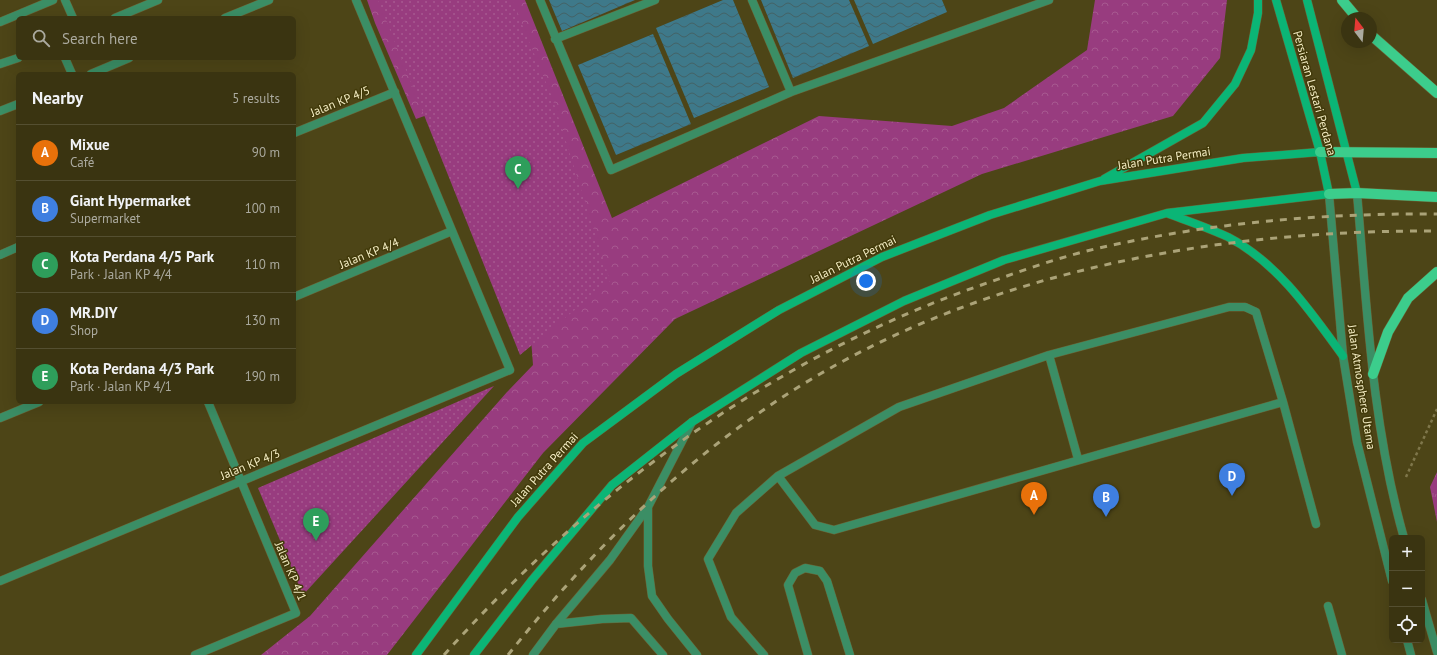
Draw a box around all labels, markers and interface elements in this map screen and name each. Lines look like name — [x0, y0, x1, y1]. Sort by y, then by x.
north arrow — [1341, 12, 1377, 48]
search box — [16, 16, 296, 60]
icon: search — [30, 27, 52, 49]
text: Search here — [62, 29, 138, 48]
street label: Persiaran Lestari Perdana — [1290, 29, 1340, 157]
street label: Jalan KP 4/5 — [307, 82, 372, 120]
text: Nearby — [32, 87, 83, 109]
text: 5 results — [232, 90, 280, 107]
text: Mixue — [70, 135, 110, 154]
street label: Jalan Putra Permai — [1115, 143, 1212, 173]
text: A — [41, 144, 49, 161]
text: 90 m — [252, 144, 280, 161]
text: Café — [70, 154, 94, 171]
pin: C — [505, 156, 531, 189]
text: Giant Hypermarket — [70, 191, 191, 210]
text: B — [41, 200, 49, 217]
text: 100 m — [245, 200, 280, 217]
text: Supermarket — [70, 210, 140, 227]
street label: Jalan Putra Permai — [807, 232, 899, 287]
street label: Jalan KP 4/4 — [336, 234, 401, 272]
text: Kota Perdana 4/5 Park — [70, 247, 214, 266]
text: C — [41, 256, 49, 273]
text: 110 m — [245, 256, 280, 273]
text: Park · Jalan KP 4/4 — [70, 266, 172, 283]
your location — [856, 271, 876, 291]
text: MR.DIY — [70, 303, 118, 322]
text: D — [41, 312, 49, 329]
text: 130 m — [245, 312, 280, 329]
text: Shop — [70, 322, 98, 339]
street label: Jalan Atmosphere Utama — [1345, 322, 1379, 451]
text: Kota Perdana 4/3 Park — [70, 359, 214, 378]
text: E — [42, 368, 48, 385]
text: 190 m — [245, 368, 280, 385]
text: Park · Jalan KP 4/1 — [70, 378, 172, 395]
street label: Jalan Putra Permai — [506, 429, 581, 510]
street label: Jalan KP 4/3 — [217, 445, 282, 483]
pin: D — [1219, 463, 1245, 496]
pin: A — [1021, 482, 1047, 515]
pin: B — [1093, 484, 1119, 517]
pin: E — [303, 508, 329, 541]
map controls — [1389, 535, 1425, 643]
button: + — [1389, 535, 1425, 571]
street label: Jalan KP 4/1 — [271, 538, 310, 603]
button: − — [1389, 571, 1425, 607]
button: locate — [1389, 607, 1425, 643]

